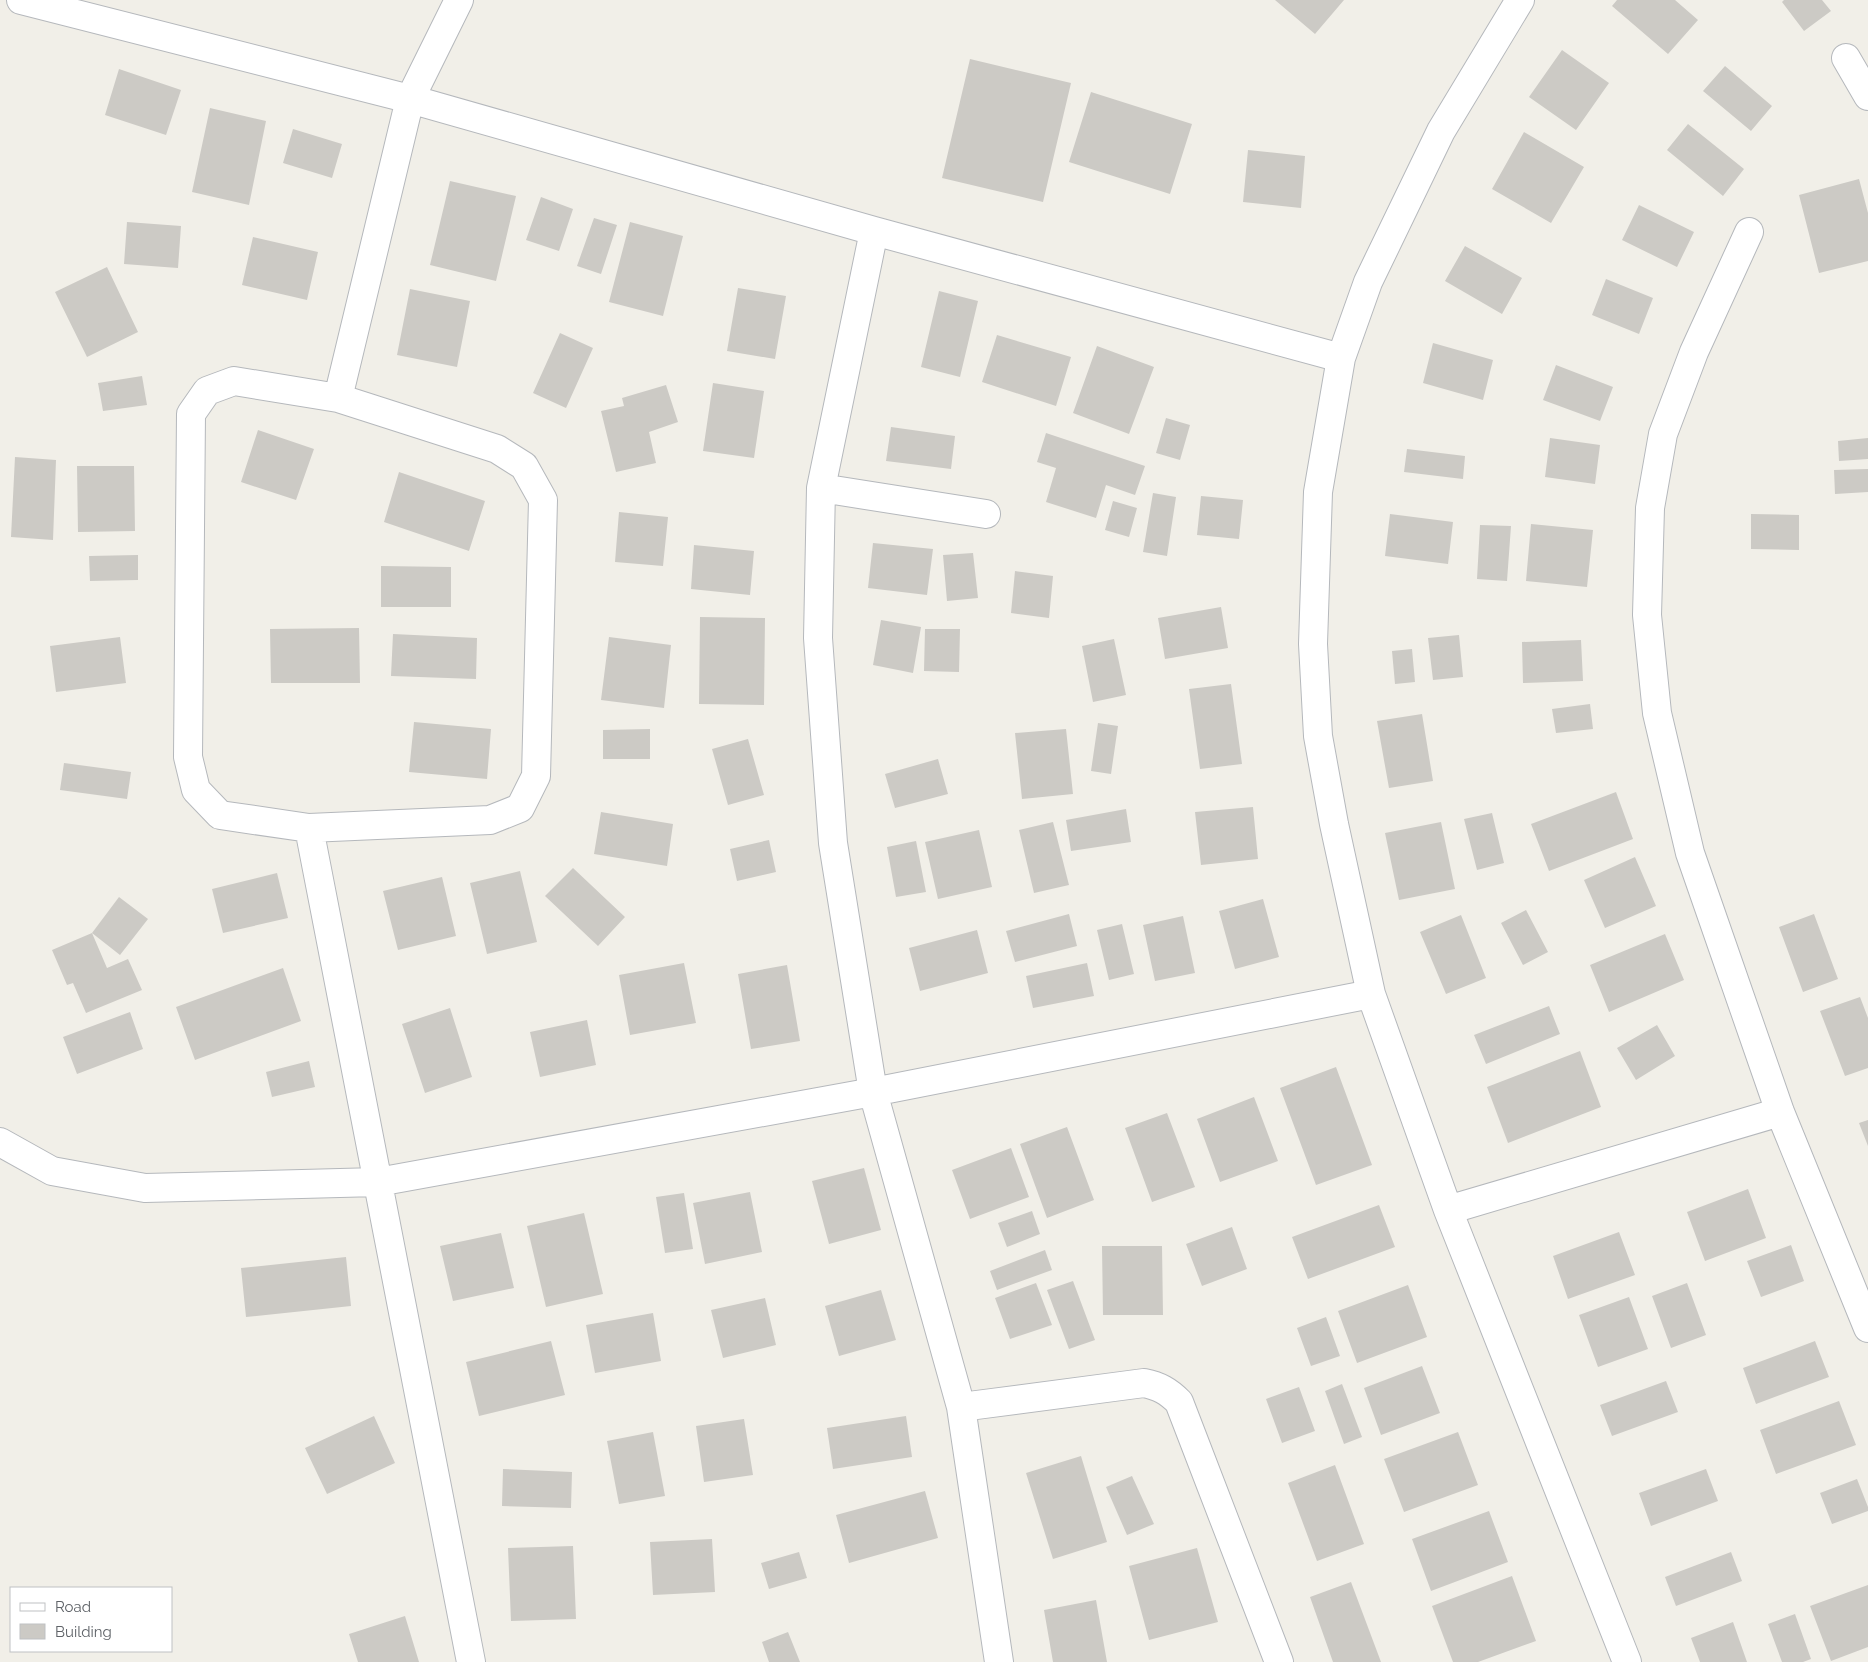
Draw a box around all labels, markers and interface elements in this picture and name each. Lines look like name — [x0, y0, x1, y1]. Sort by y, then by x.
legend — [10, 1587, 172, 1652]
text: Road — [55, 1598, 91, 1616]
text: Building — [55, 1623, 112, 1641]

